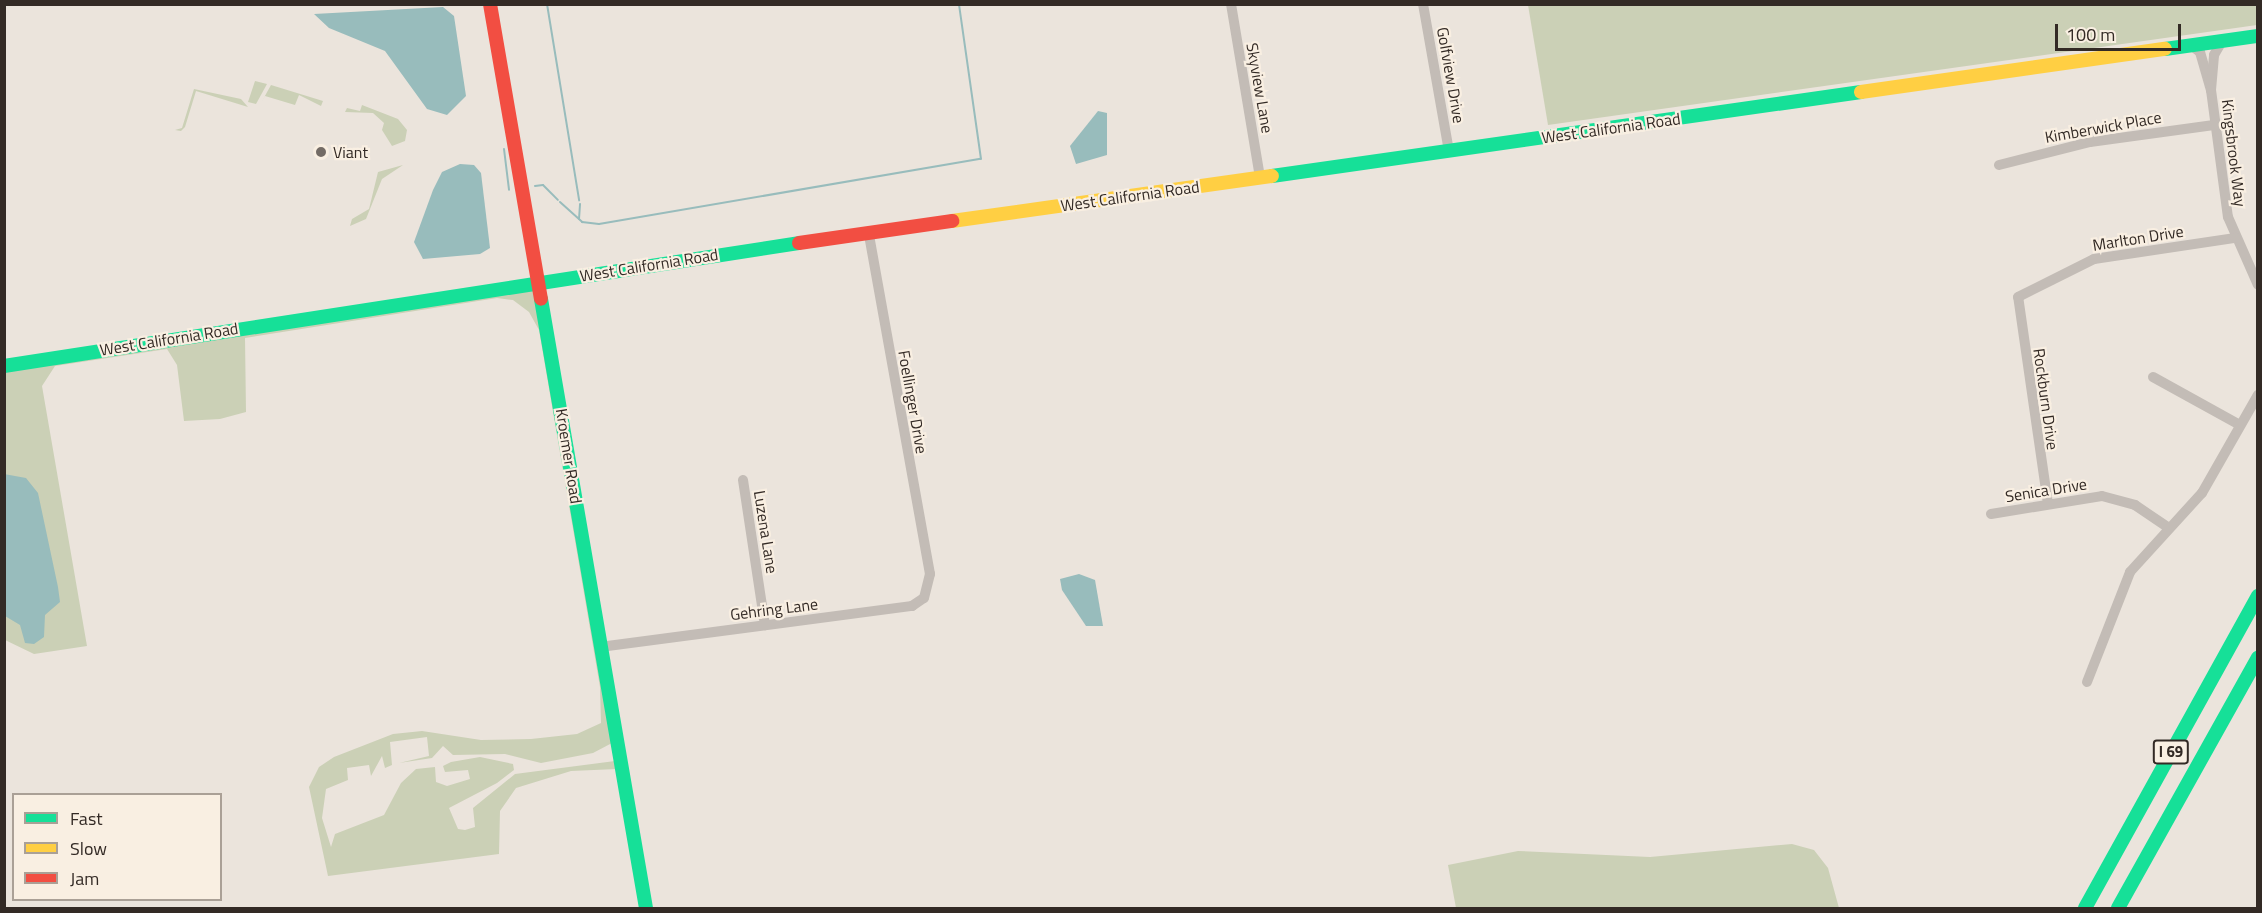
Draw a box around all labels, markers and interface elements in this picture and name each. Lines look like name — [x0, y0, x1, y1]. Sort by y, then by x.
scale bar — [2058, 12, 2184, 50]
text: 100 m — [2066, 21, 2115, 48]
street label: Golfview Drive — [1433, 25, 1469, 125]
street label: Skyview Lane — [1243, 41, 1277, 135]
street label: Kingsbrook Way — [2218, 98, 2250, 208]
street label: Kimberwick Place — [2043, 107, 2163, 147]
street label: West California Road — [1540, 109, 1682, 147]
place label: Viant — [333, 142, 368, 162]
marker: Viant — [314, 145, 328, 159]
street label: West California Road — [1059, 177, 1201, 215]
street label: Marlton Drive — [2091, 221, 2185, 255]
street label: West California Road — [578, 245, 720, 285]
street label: West California Road — [98, 319, 240, 359]
street label: Rockburn Drive — [2029, 347, 2063, 451]
street label: Foellinger Drive — [894, 349, 932, 455]
street label: Kroemer Road — [552, 407, 586, 505]
street label: Senica Drive — [2004, 474, 2088, 506]
street label: Luzena Lane — [750, 489, 782, 575]
street label: Gehring Lane — [729, 594, 819, 624]
road number: I 69 — [2152, 740, 2190, 764]
legend — [12, 793, 222, 901]
text: Fast — [70, 805, 103, 832]
text: Slow — [70, 835, 107, 862]
text: Jam — [70, 865, 99, 892]

